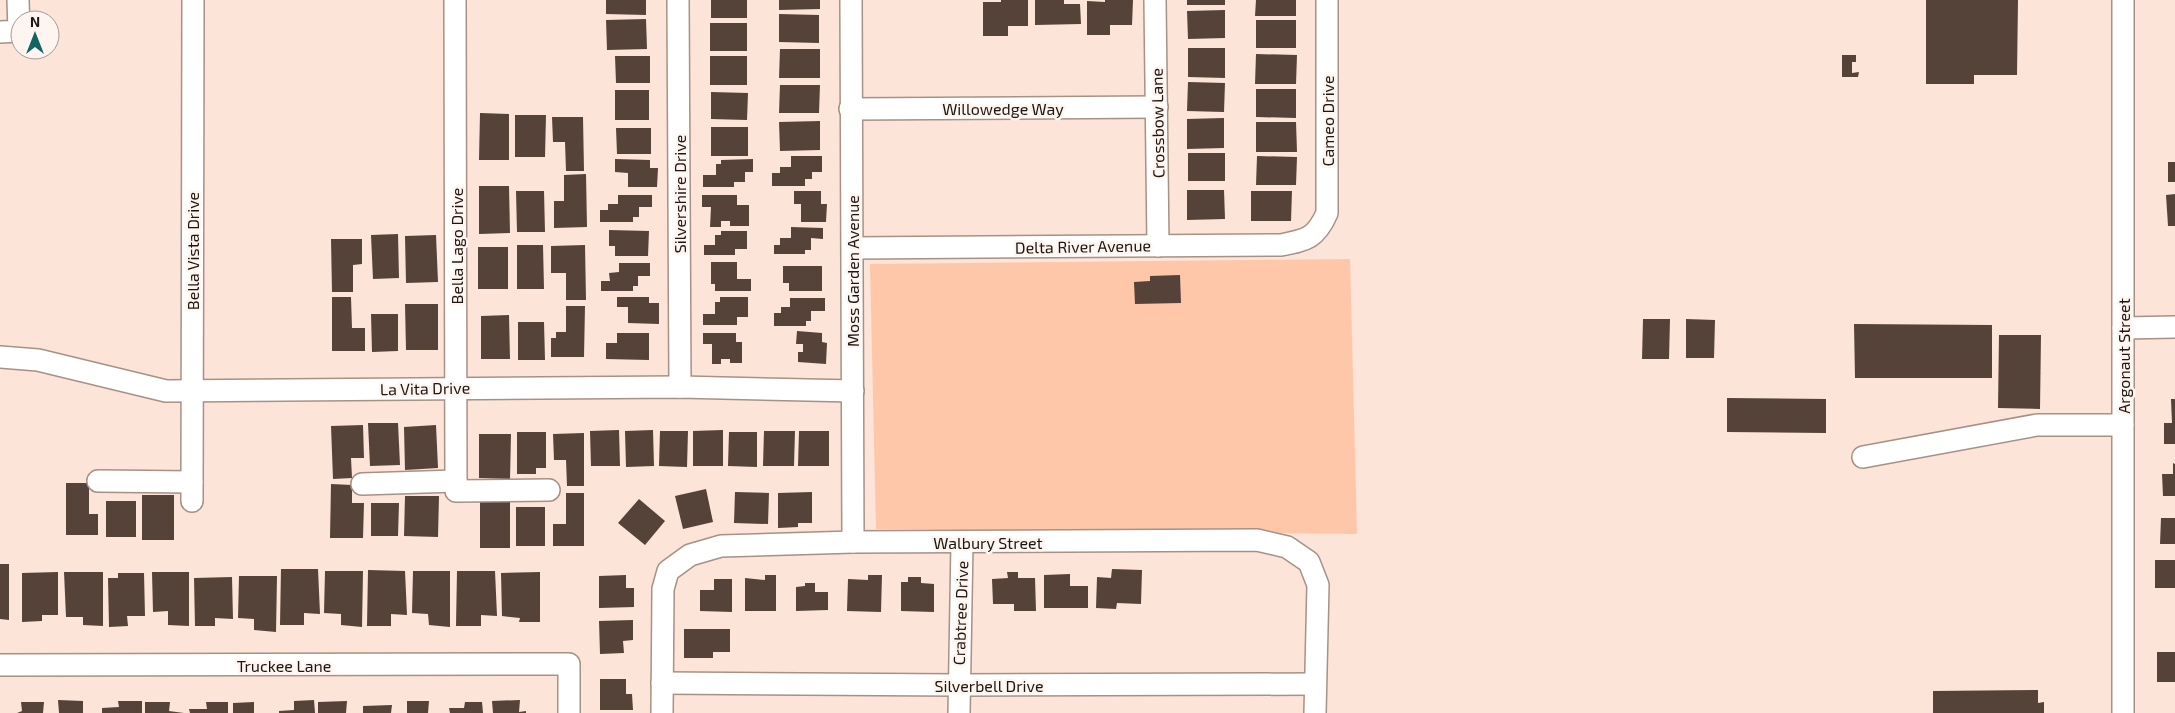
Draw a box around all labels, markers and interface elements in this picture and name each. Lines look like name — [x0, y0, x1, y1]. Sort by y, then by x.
north arrow — [10, 10, 60, 60]
text: N — [30, 13, 40, 30]
street label: Crossbow Lane — [1147, 68, 1167, 178]
street label: Cameo Drive — [1318, 75, 1337, 167]
street label: Willowedge Way — [942, 99, 1064, 118]
street label: Silvershire Drive — [670, 135, 689, 253]
street label: Bella Lago Drive — [447, 188, 466, 304]
street label: Bella Vista Drive — [183, 192, 202, 310]
street label: Moss Garden Avenue — [843, 195, 862, 347]
street label: Delta River Avenue — [1015, 235, 1151, 257]
street label: Argonaut Street — [2114, 298, 2133, 414]
street label: La Vita Drive — [380, 378, 470, 398]
street label: Walbury Street — [933, 533, 1043, 552]
street label: Crabtree Drive — [949, 560, 971, 666]
street label: Truckee Lane — [237, 656, 331, 675]
street label: Silverbell Drive — [934, 676, 1044, 695]

